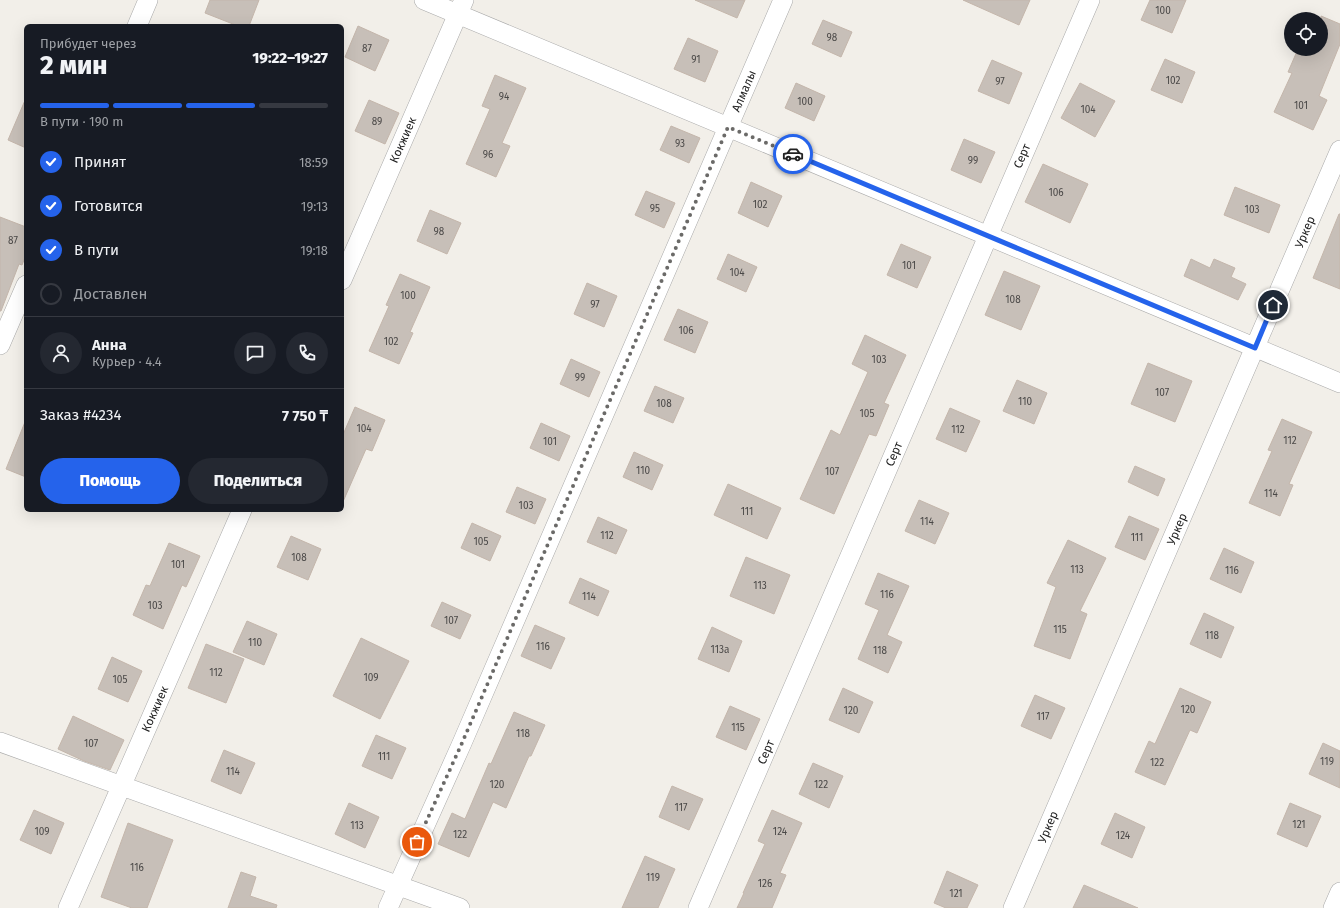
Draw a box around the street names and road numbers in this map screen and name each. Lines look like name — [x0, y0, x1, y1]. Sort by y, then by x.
street label: Алмалы — [729, 68, 759, 114]
street label: Кокжиек — [387, 114, 420, 165]
street label: Серт — [1011, 141, 1034, 170]
street label: Уркер — [1292, 214, 1318, 250]
street label: Серт — [883, 439, 906, 468]
street label: Уркер — [1164, 511, 1190, 547]
street label: Кокжиек — [139, 683, 172, 734]
street label: Серт — [755, 737, 778, 766]
street label: Уркер — [1035, 809, 1061, 845]

